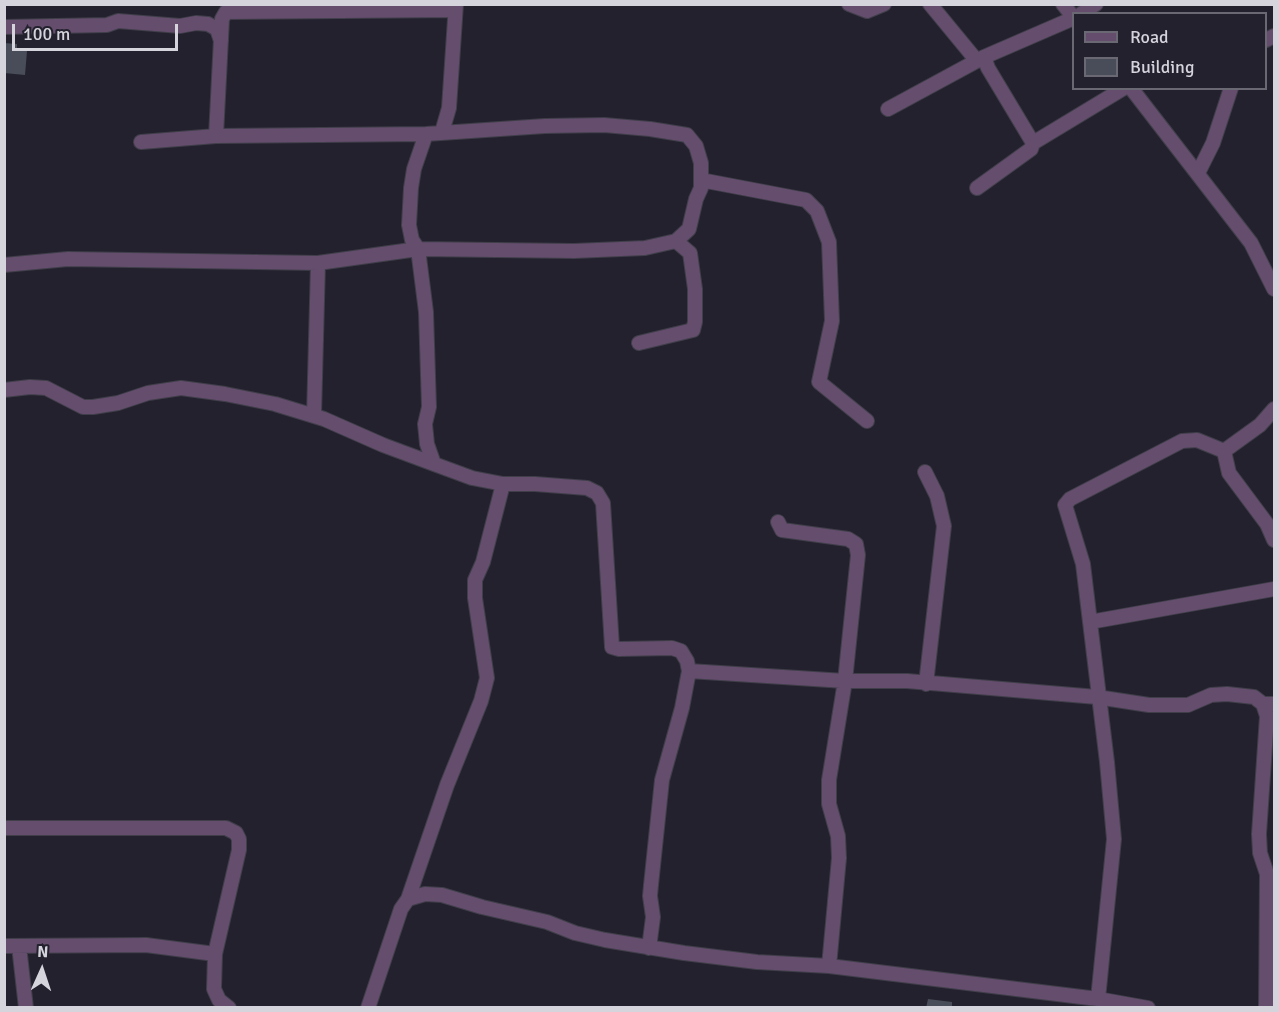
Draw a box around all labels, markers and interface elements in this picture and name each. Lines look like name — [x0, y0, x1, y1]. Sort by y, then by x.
scale bar — [15, 12, 182, 50]
legend — [1072, 12, 1267, 90]
text: 100 m — [23, 23, 70, 45]
text: Road — [1130, 26, 1169, 48]
text: Building — [1130, 56, 1194, 78]
north arrow — [12, 940, 72, 1000]
text: N — [37, 942, 49, 962]

